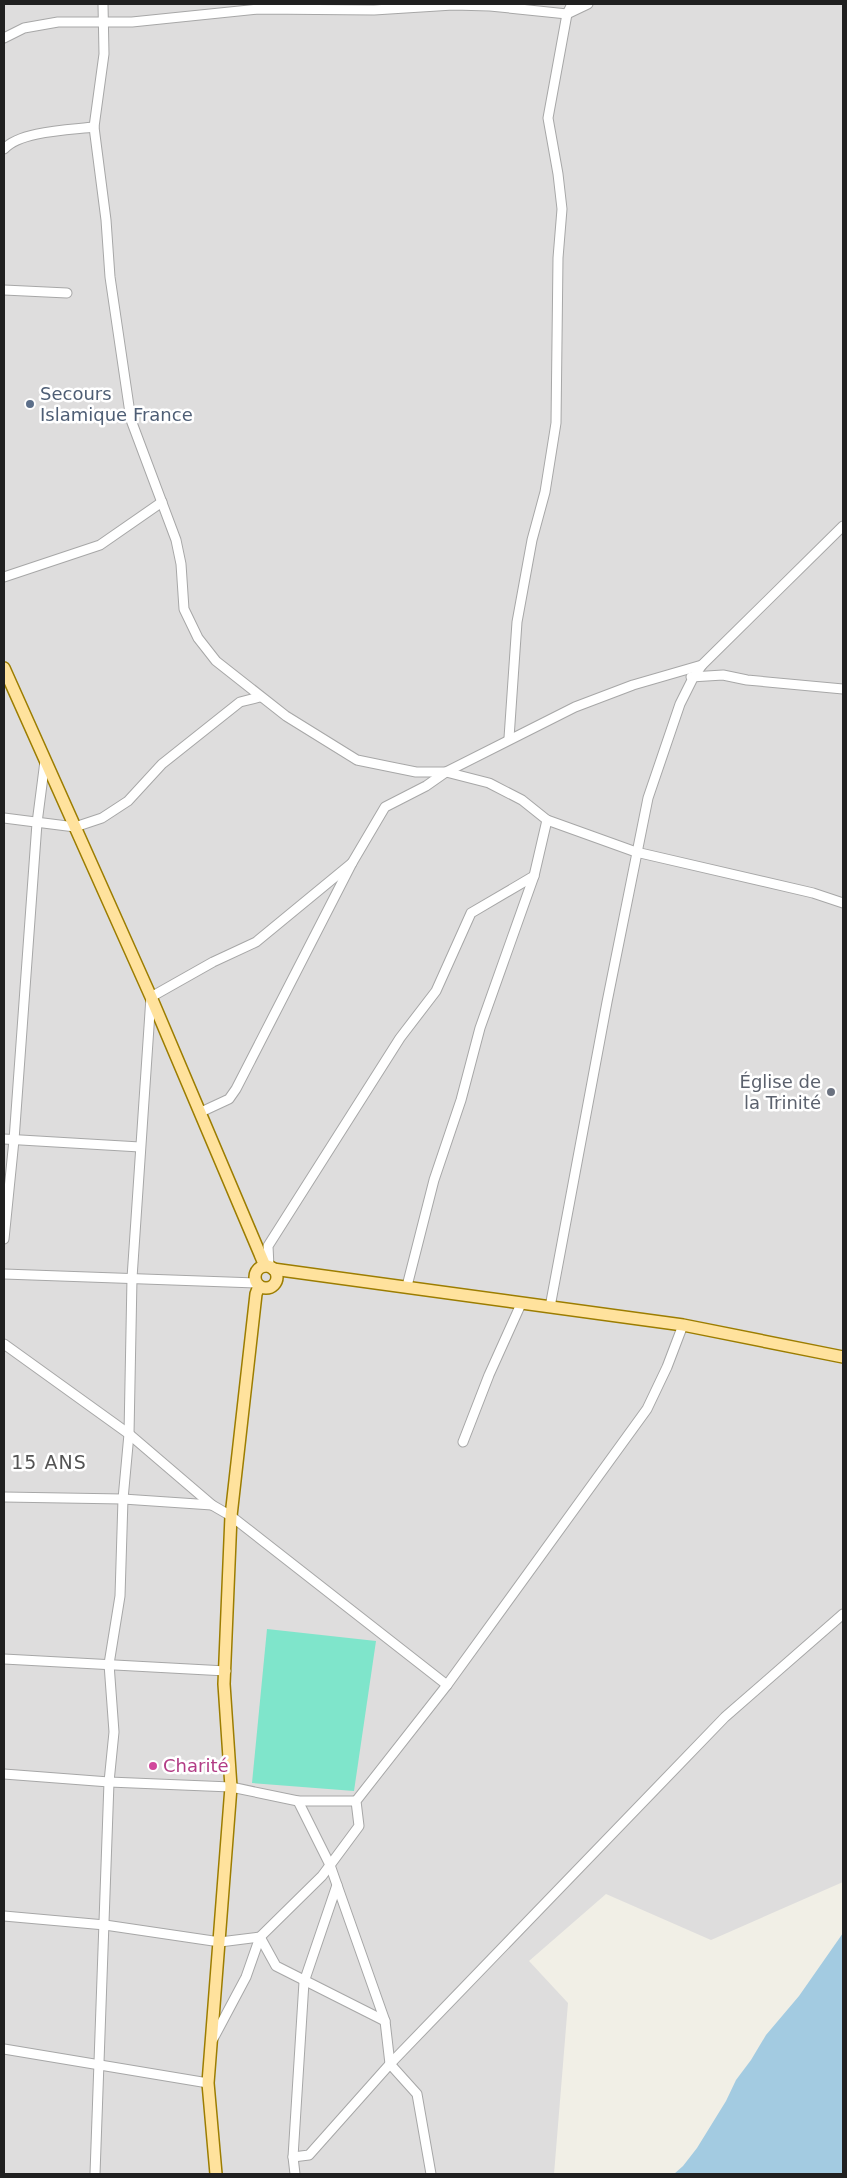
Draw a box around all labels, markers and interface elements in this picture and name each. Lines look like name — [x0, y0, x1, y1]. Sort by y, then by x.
place label: Secours Islamique France — [40, 383, 193, 425]
marker: Secours Islamique France — [24, 398, 36, 410]
place label: Église de la Trinité — [740, 1071, 821, 1113]
marker: Église de la Trinité — [825, 1086, 837, 1098]
district label: 15 ANS — [11, 1451, 87, 1473]
place label: Charité — [163, 1755, 229, 1776]
marker: Charité — [147, 1760, 159, 1772]

